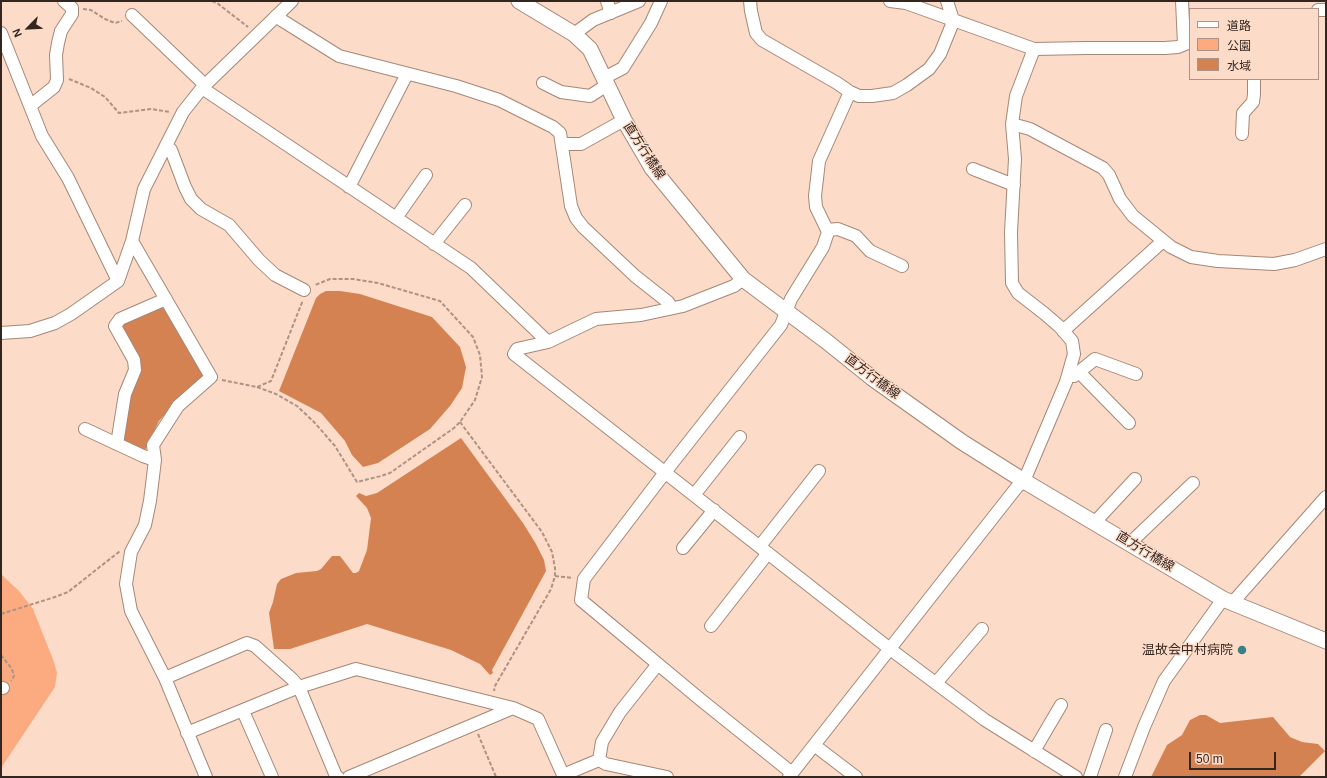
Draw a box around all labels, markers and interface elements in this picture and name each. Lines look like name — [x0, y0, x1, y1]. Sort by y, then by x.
north arrow — [8, 8, 48, 48]
legend — [1189, 8, 1319, 80]
text: 道路 — [1227, 19, 1251, 33]
text: N — [10, 27, 24, 39]
text: 公園 — [1227, 39, 1251, 53]
text: 水域 — [1227, 59, 1251, 73]
street label: 直方行橋線 — [620, 119, 668, 183]
street label: 直方行橋線 — [841, 351, 903, 403]
street label: 直方行橋線 — [1113, 529, 1177, 575]
place label: 温故会中村病院 — [1142, 642, 1233, 658]
marker: 温故会中村病院 — [1236, 644, 1248, 656]
scale bar — [1191, 744, 1278, 770]
text: 50 m — [1196, 752, 1223, 766]

